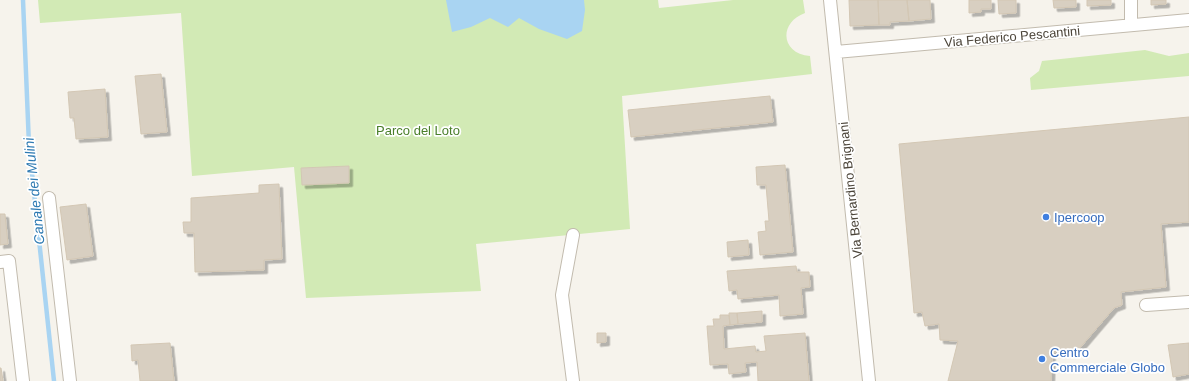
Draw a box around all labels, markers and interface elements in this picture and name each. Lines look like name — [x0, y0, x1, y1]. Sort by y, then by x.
street label: Via Federico Pescantini — [943, 23, 1081, 50]
street label: Via Bernardino Brignani — [836, 121, 865, 259]
park label: Parco del Loto — [376, 123, 460, 138]
water label: Canale dei Mulini — [20, 136, 48, 245]
place label: Ipercoop — [1054, 210, 1105, 225]
marker: Ipercoop — [1041, 212, 1051, 222]
place label: Centro Commerciale Globo — [1050, 345, 1165, 375]
marker: Centro Commerciale Globo — [1037, 354, 1047, 364]

